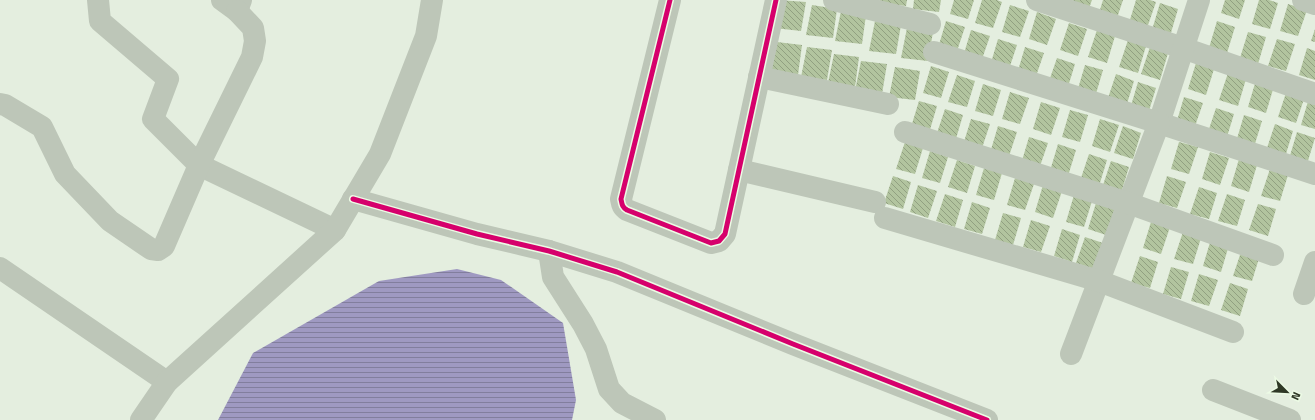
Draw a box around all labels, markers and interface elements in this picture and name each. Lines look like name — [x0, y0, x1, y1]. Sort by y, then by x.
north arrow — [1267, 372, 1307, 412]
text: N — [1287, 389, 1305, 403]

